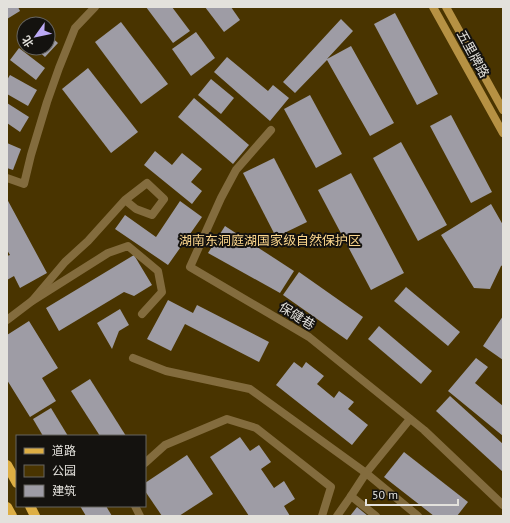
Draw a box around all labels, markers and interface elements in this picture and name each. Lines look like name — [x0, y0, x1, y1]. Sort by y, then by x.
north arrow — [16, 16, 56, 56]
street label: 五里牌路 — [453, 27, 493, 81]
text: 北 — [19, 33, 36, 50]
park label: 湖南东洞庭湖国家级自然保护区 — [179, 232, 361, 249]
street label: 保健巷 — [276, 298, 318, 334]
legend — [16, 435, 146, 507]
text: 道路 — [52, 443, 76, 458]
text: 公园 — [52, 463, 76, 478]
scale bar — [366, 481, 458, 507]
text: 建筑 — [52, 483, 76, 498]
text: 50 m — [372, 487, 398, 502]

